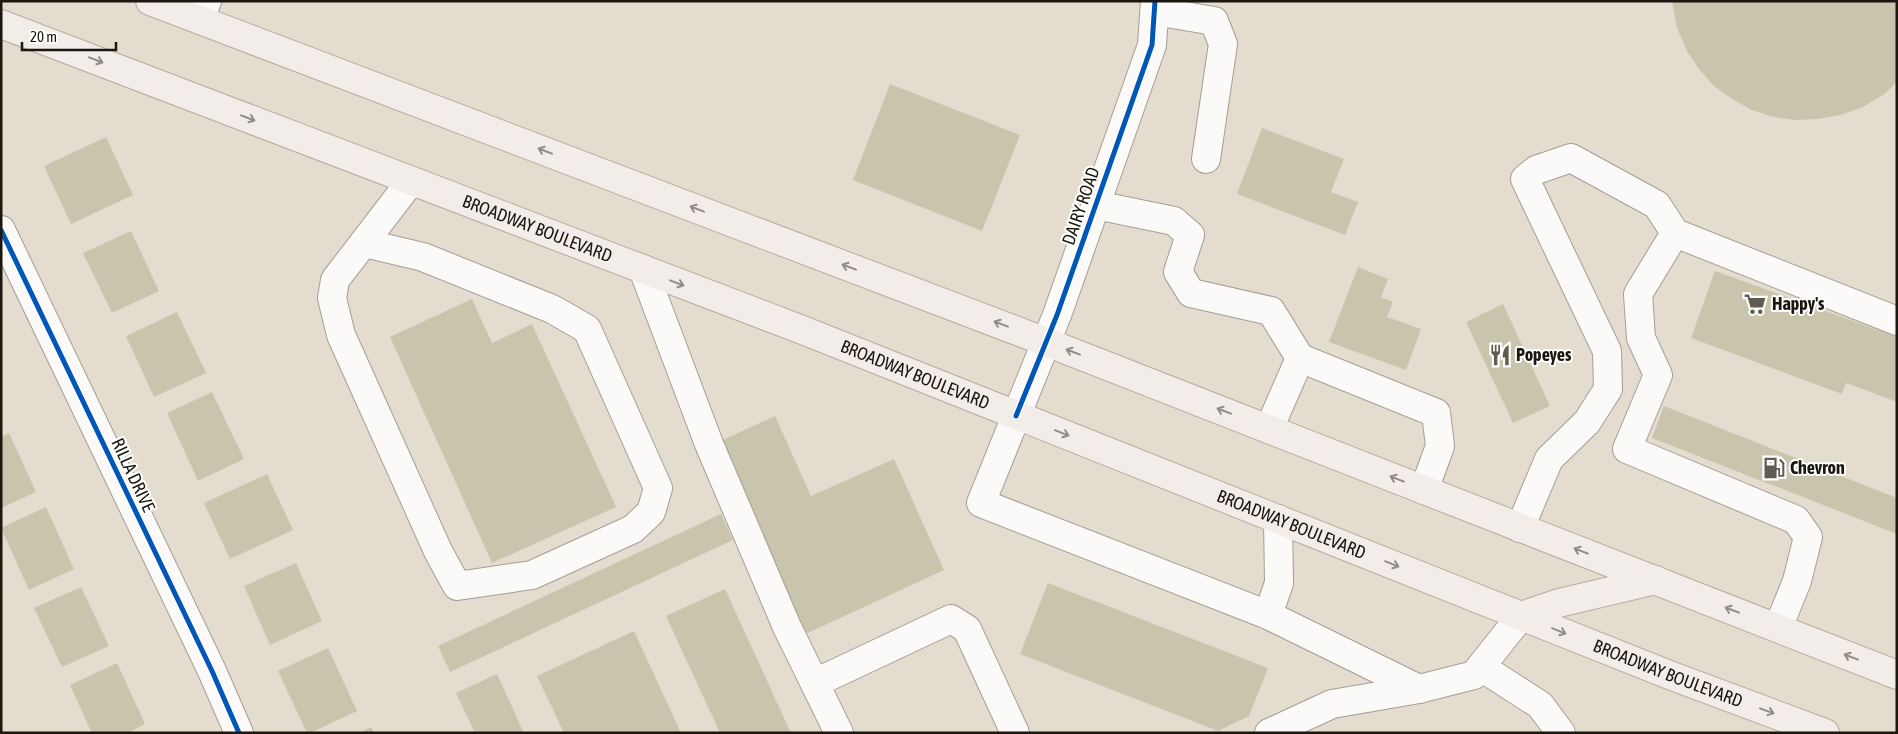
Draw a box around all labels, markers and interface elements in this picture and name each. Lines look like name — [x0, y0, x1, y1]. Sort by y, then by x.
scale bar — [22, 20, 116, 52]
text: 20 m — [30, 28, 57, 45]
one-way arrow — [88, 56, 103, 65]
one-way arrow — [239, 114, 255, 123]
one-way arrow — [538, 146, 553, 156]
street label: DAIRY ROAD — [1057, 164, 1104, 248]
street label: BROADWAY BOULEVARD — [460, 190, 615, 266]
one-way arrow — [690, 204, 705, 213]
one-way arrow — [842, 262, 857, 271]
one-way arrow — [669, 278, 684, 288]
supermarket icon: Happy's — [1742, 291, 1768, 317]
place label: Happy's — [1772, 293, 1825, 314]
one-way arrow — [994, 319, 1009, 328]
street label: BROADWAY BOULEVARD — [838, 335, 993, 413]
restaurant icon: Popeyes — [1487, 342, 1513, 368]
place label: Popeyes — [1516, 344, 1572, 365]
one-way arrow — [1066, 347, 1081, 356]
one-way arrow — [1217, 406, 1232, 416]
one-way arrow — [1054, 429, 1069, 439]
street label: RILLA DRIVE — [107, 435, 160, 515]
fuel station icon: Chevron — [1761, 455, 1787, 481]
place label: Chevron — [1790, 457, 1845, 478]
one-way arrow — [1390, 474, 1405, 483]
street label: BROADWAY BOULEVARD — [1214, 485, 1369, 563]
one-way arrow — [1574, 546, 1589, 555]
one-way arrow — [1384, 560, 1399, 570]
one-way arrow — [1725, 605, 1741, 614]
one-way arrow — [1551, 627, 1566, 636]
street label: BROADWAY BOULEVARD — [1590, 635, 1746, 711]
one-way arrow — [1844, 652, 1860, 661]
one-way arrow — [1759, 707, 1774, 716]

